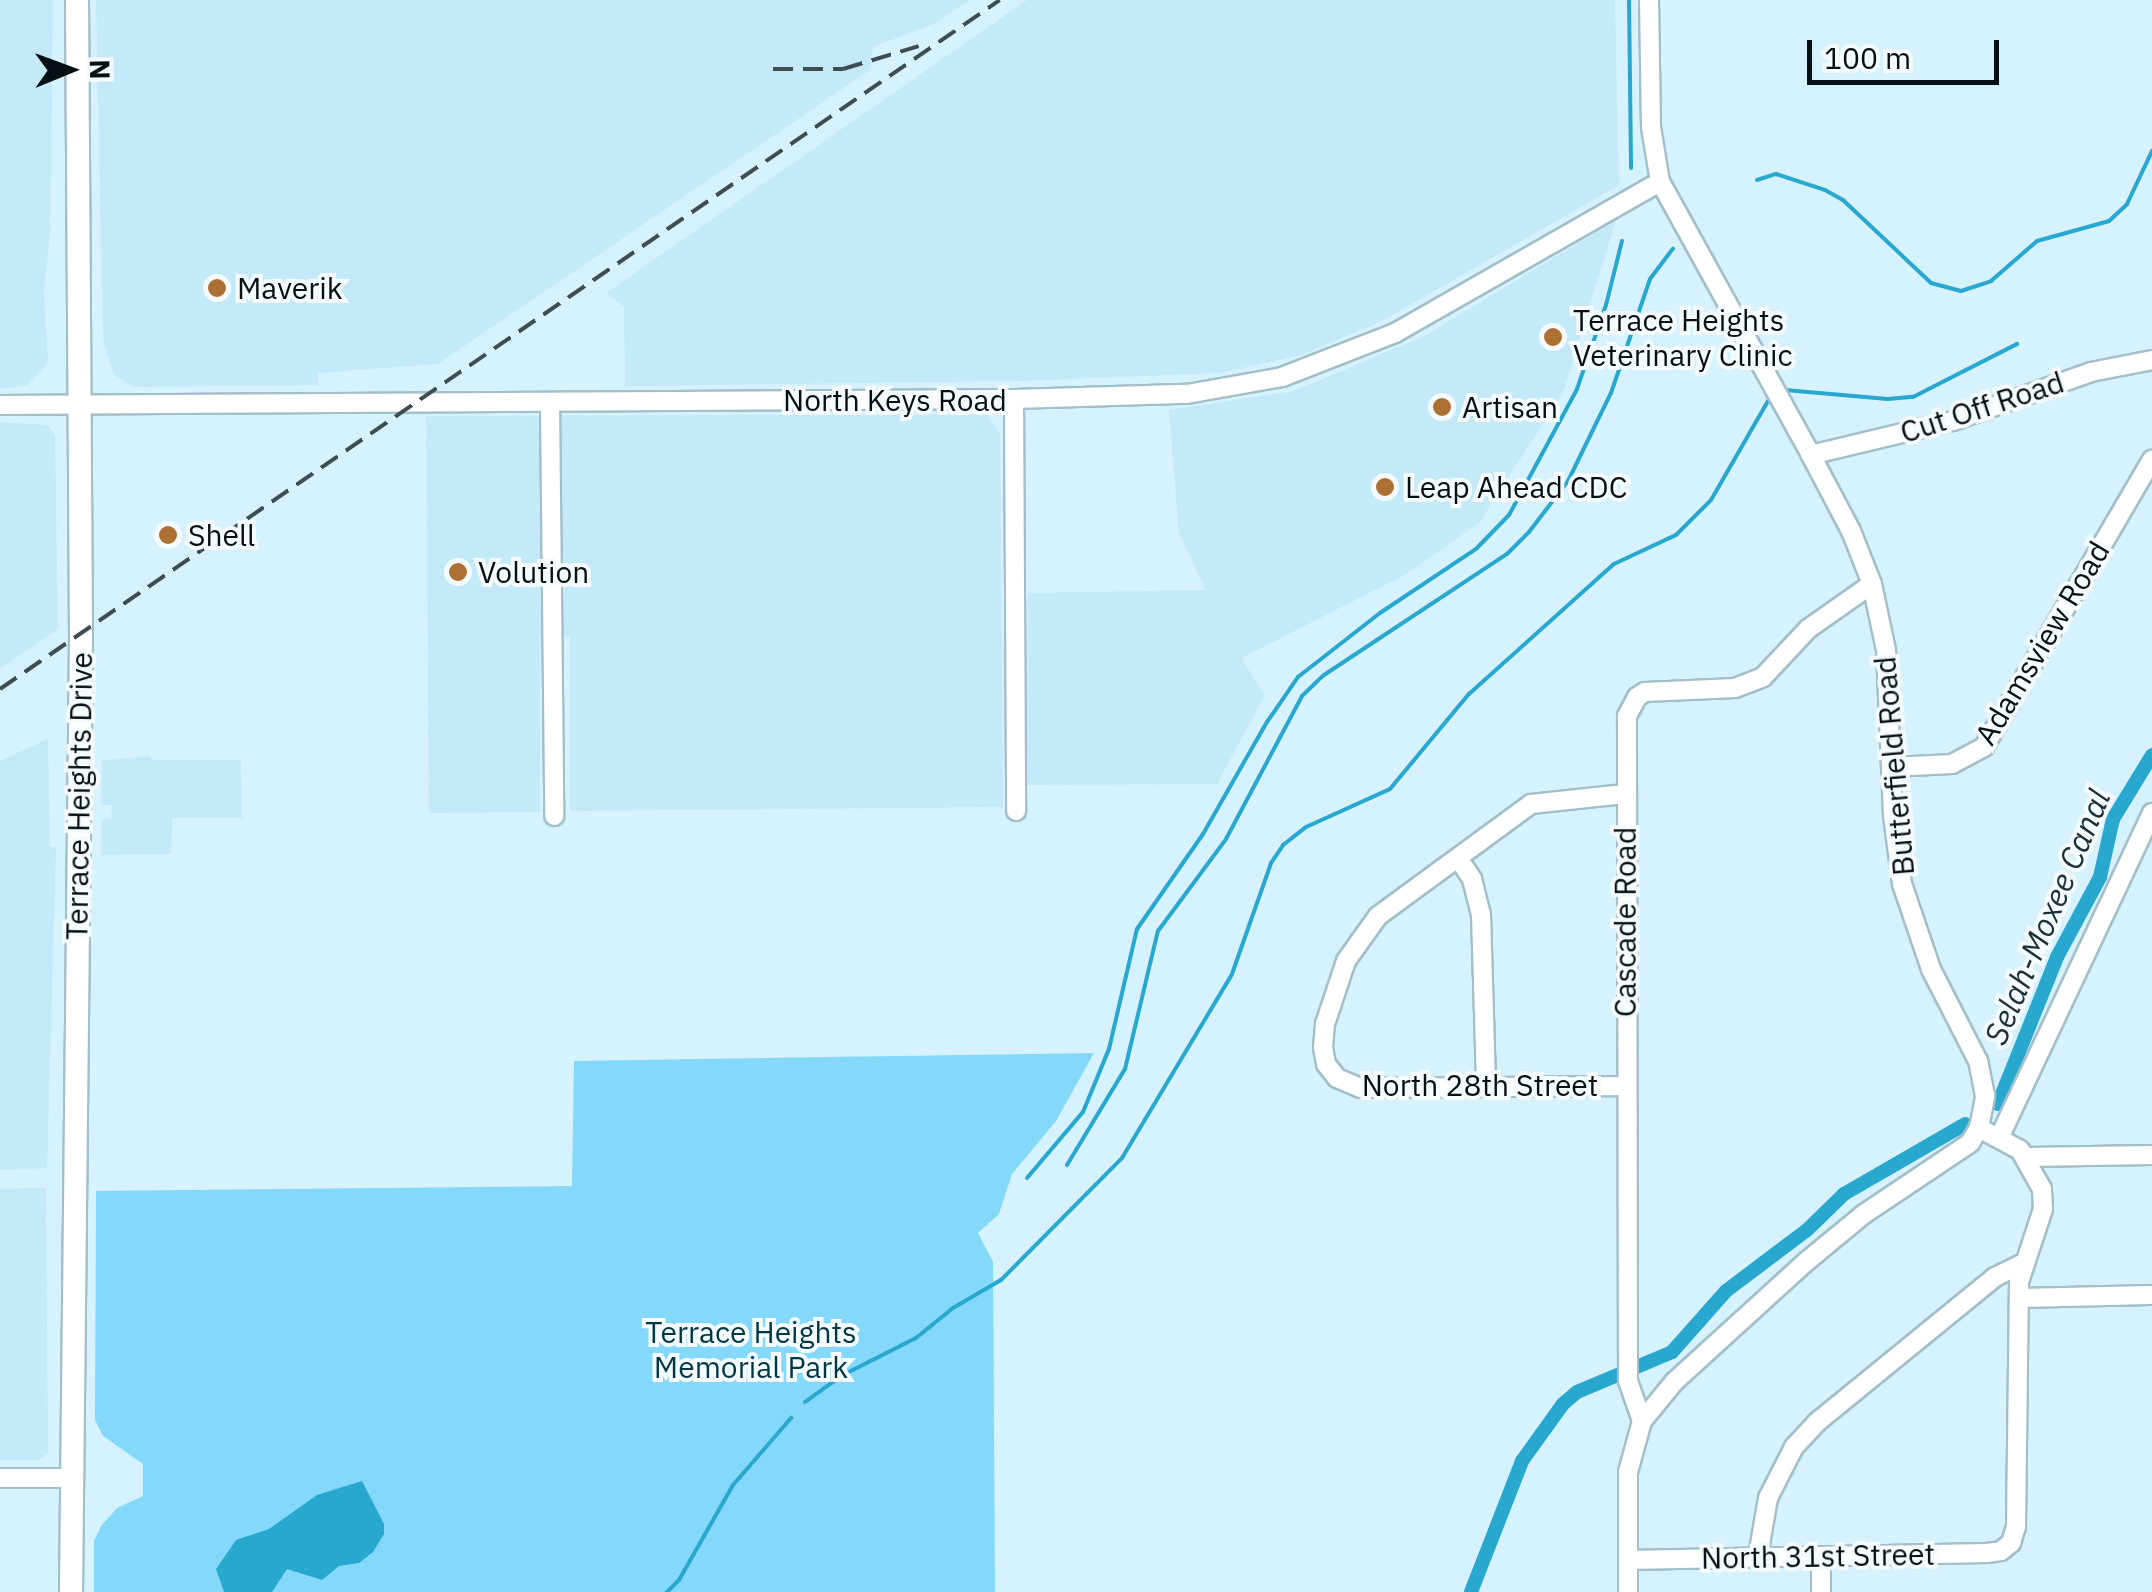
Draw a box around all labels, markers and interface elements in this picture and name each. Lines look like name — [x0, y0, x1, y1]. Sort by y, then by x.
north arrow — [20, 20, 120, 120]
scale bar — [1812, 20, 2004, 82]
text: 100 m — [1824, 38, 1911, 77]
text: N — [82, 59, 119, 80]
place label: Maverik — [237, 270, 342, 306]
marker: Maverik — [206, 277, 228, 299]
place label: Terrace Heights Veterinary Clinic — [1573, 302, 1793, 372]
marker: Terrace Heights Veterinary Clinic — [1542, 326, 1564, 348]
street label: Cut Off Road — [1896, 364, 2068, 450]
street label: North Keys Road — [783, 382, 1007, 418]
place label: Artisan — [1462, 389, 1558, 425]
marker: Artisan — [1431, 396, 1453, 418]
place label: Leap Ahead CDC — [1405, 469, 1627, 505]
marker: Leap Ahead CDC — [1374, 476, 1396, 498]
place label: Shell — [188, 517, 255, 553]
marker: Shell — [157, 524, 179, 546]
street label: Adamsview Road — [1967, 535, 2117, 751]
place label: Volution — [478, 554, 589, 590]
marker: Volution — [447, 561, 469, 583]
street label: Terrace Heights Drive — [58, 652, 100, 940]
street label: Butterfield Road — [1866, 655, 1922, 877]
water label: Selah-Moxee Canal — [1976, 784, 2118, 1050]
street label: Cascade Road — [1607, 827, 1643, 1017]
street label: North 28th Street — [1362, 1067, 1598, 1103]
park label: Terrace Heights Memorial Park — [645, 1314, 857, 1384]
street label: North 31st Street — [1701, 1536, 1935, 1576]

